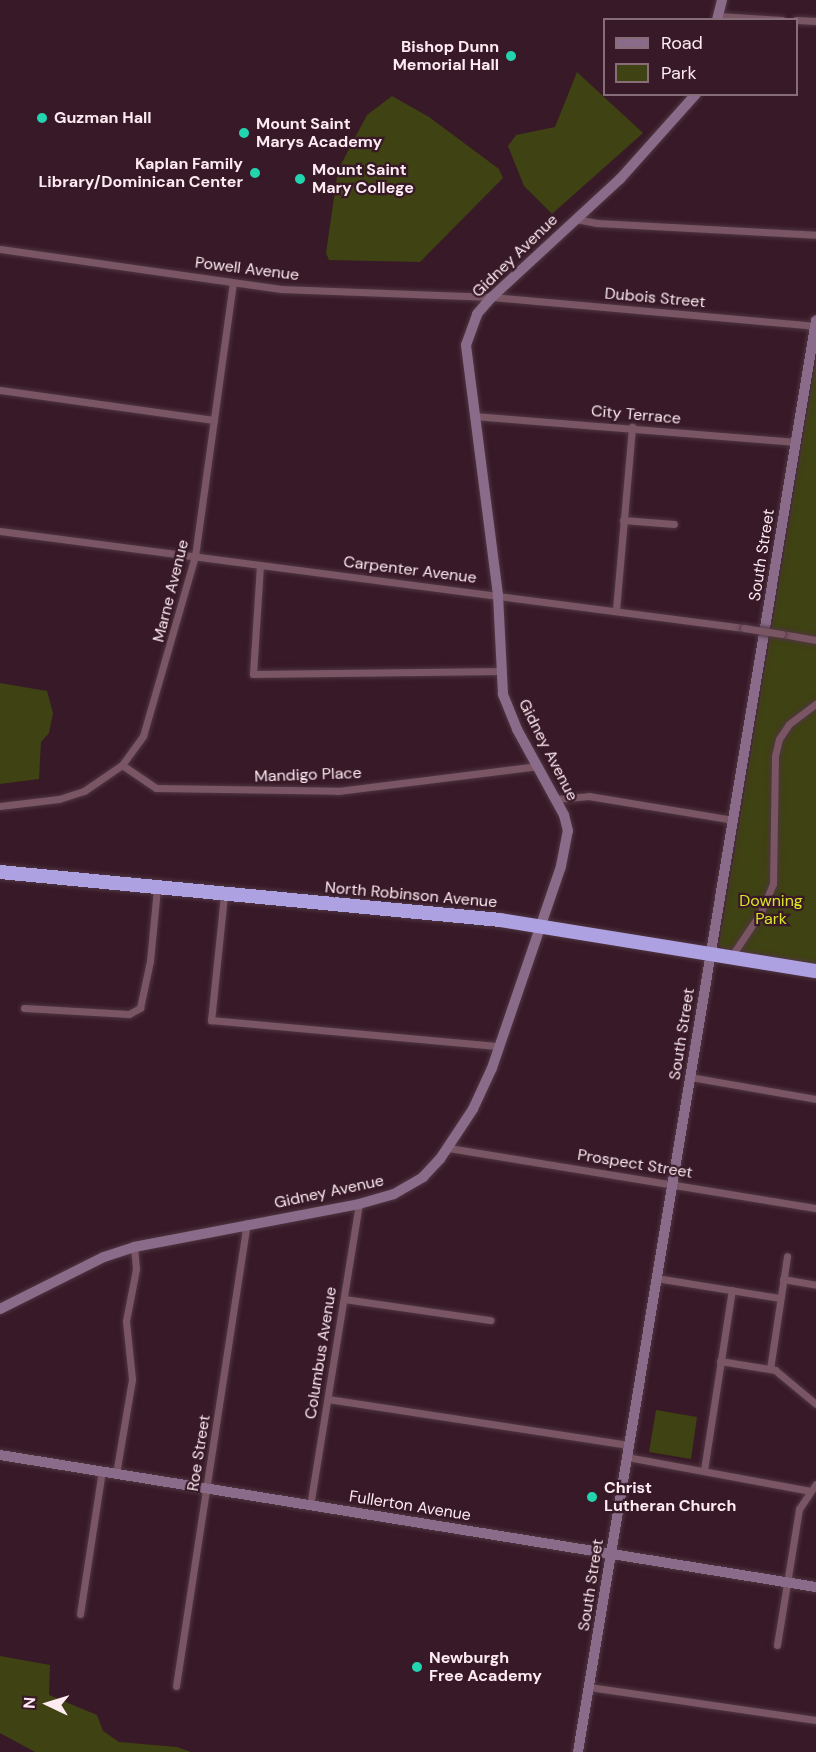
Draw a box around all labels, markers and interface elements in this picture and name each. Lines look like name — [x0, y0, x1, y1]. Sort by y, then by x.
legend — [603, 18, 798, 96]
text: Road — [661, 31, 703, 55]
place label: Bishop Dunn Memorial Hall — [393, 37, 499, 75]
marker: Bishop Dunn Memorial Hall — [504, 49, 518, 63]
text: Park — [661, 61, 697, 85]
place label: Guzman Hall — [54, 108, 152, 128]
marker: Guzman Hall — [35, 111, 49, 125]
place label: Mount Saint Marys Academy — [256, 114, 382, 152]
marker: Mount Saint Marys Academy — [237, 126, 251, 140]
place label: Kaplan Family Library/Dominican Center — [38, 154, 243, 192]
place label: Mount Saint Mary College — [312, 160, 414, 198]
marker: Kaplan Family Library/Dominican Center — [248, 166, 262, 180]
marker: Mount Saint Mary College — [293, 172, 307, 186]
street label: Gidney Avenue — [468, 210, 562, 302]
street label: Powell Avenue — [194, 253, 300, 285]
street label: Dubois Street — [604, 284, 706, 312]
street label: City Terrace — [590, 402, 682, 428]
street label: South Street — [745, 508, 779, 602]
street label: Marne Avenue — [149, 538, 193, 644]
street label: Carpenter Avenue — [342, 552, 478, 588]
street label: Gidney Avenue — [514, 696, 582, 804]
street label: Mandigo Place — [254, 764, 362, 786]
street label: North Robinson Avenue — [324, 878, 498, 912]
park label: Downing Park — [739, 891, 803, 929]
street label: South Street — [665, 987, 699, 1081]
street label: Prospect Street — [576, 1145, 694, 1183]
street label: Gidney Avenue — [272, 1171, 386, 1213]
street label: Columbus Avenue — [301, 1285, 341, 1421]
street label: Roe Street — [183, 1413, 215, 1493]
place label: Christ Lutheran Church — [604, 1478, 736, 1516]
street label: Fullerton Avenue — [348, 1487, 472, 1525]
marker: Christ Lutheran Church — [585, 1490, 599, 1504]
street label: South Street — [574, 1538, 608, 1632]
place label: Newburgh Free Academy — [429, 1648, 542, 1686]
marker: Newburgh Free Academy — [410, 1660, 424, 1674]
north arrow — [18, 1674, 78, 1734]
text: N — [19, 1696, 40, 1709]

